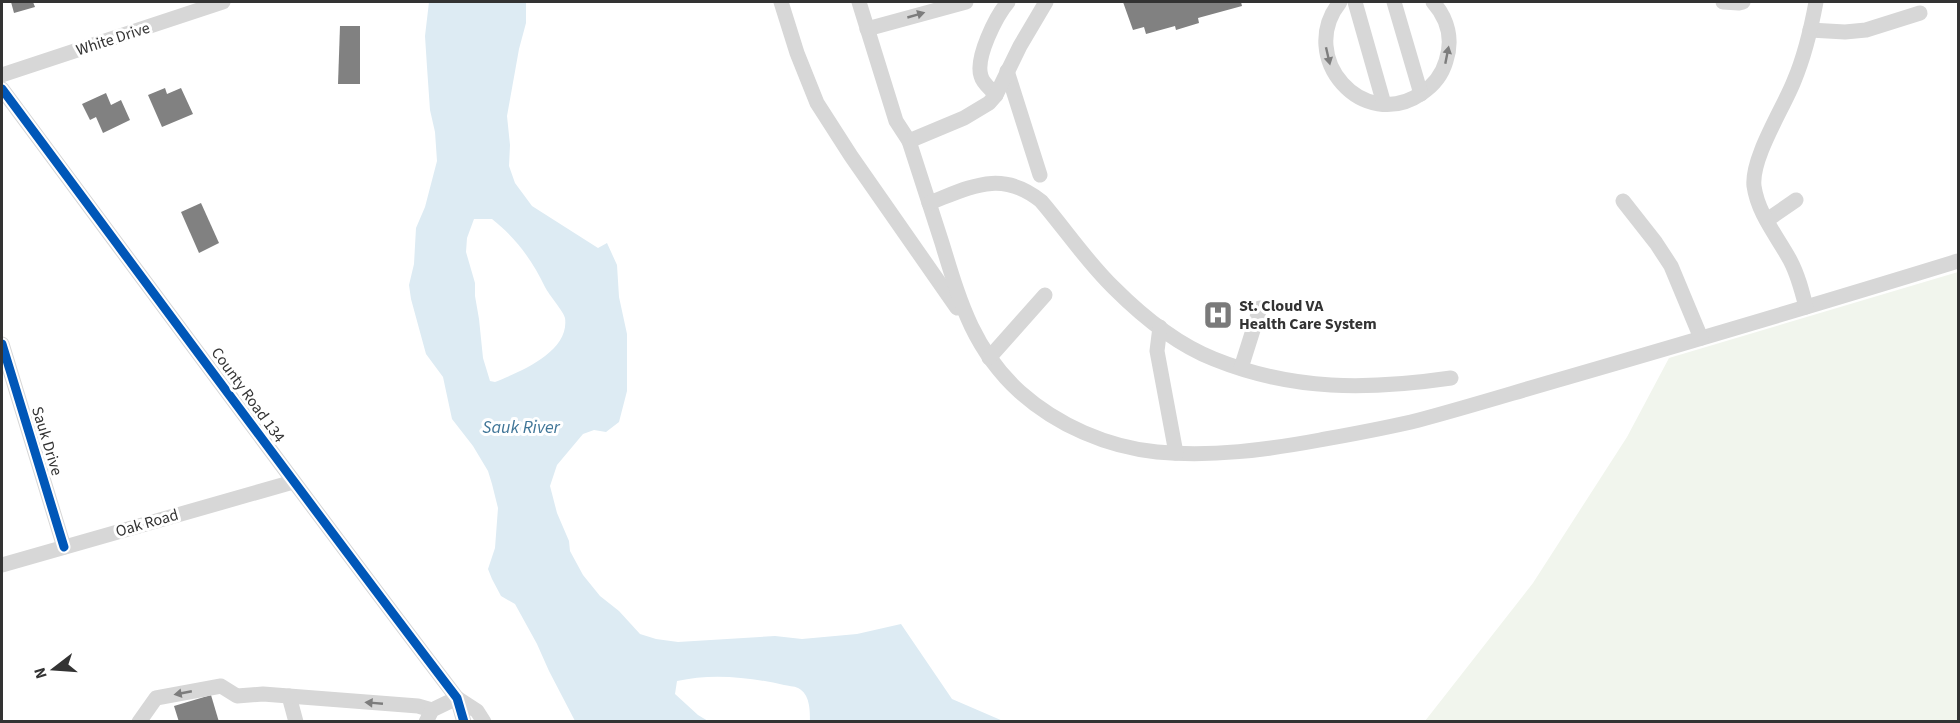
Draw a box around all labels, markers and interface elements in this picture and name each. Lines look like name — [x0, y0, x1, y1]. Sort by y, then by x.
one-way arrow — [907, 10, 925, 20]
street label: White Drive — [73, 17, 153, 61]
one-way arrow — [1443, 45, 1452, 64]
one-way arrow — [1323, 47, 1333, 65]
place label: St. Cloud VA Health Care System — [1239, 295, 1377, 335]
hospital icon: St. Cloud VA Health Care System — [1202, 299, 1234, 331]
street label: County Road 134 — [206, 343, 290, 447]
street label: Sauk Drive — [26, 404, 68, 478]
water label: Sauk River — [482, 415, 561, 440]
street label: Oak Road — [113, 504, 181, 542]
north arrow — [24, 639, 84, 699]
text: N — [29, 665, 53, 681]
one-way arrow — [174, 689, 193, 698]
one-way arrow — [365, 698, 384, 708]

